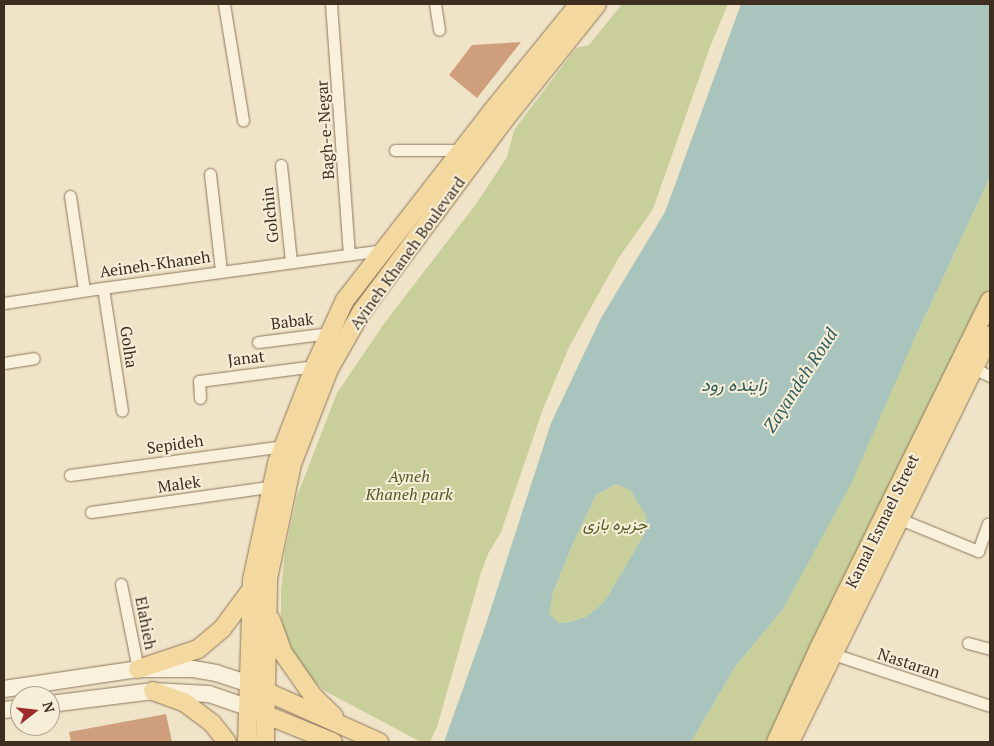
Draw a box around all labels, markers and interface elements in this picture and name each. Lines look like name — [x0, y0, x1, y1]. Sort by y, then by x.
street label: Bagh-e-Negar — [312, 80, 338, 180]
street label: Ayineh Khaneh Boulevard — [345, 173, 469, 333]
street label: Golchin — [258, 186, 282, 244]
street label: Aeineh-Khaneh — [98, 247, 212, 281]
street label: Babak — [270, 309, 314, 333]
water label: Zayandeh Roud — [758, 324, 842, 436]
street label: Golha — [116, 325, 142, 369]
street label: Janat — [226, 346, 266, 370]
water label: زاینده رود — [701, 373, 767, 395]
street label: Sepideh — [146, 431, 204, 457]
street label: Kamal Esmael Street — [841, 451, 923, 591]
park label: Ayneh Khaneh park — [365, 466, 453, 504]
street label: Malek — [156, 471, 202, 497]
park label: جزیره بازی — [583, 514, 647, 534]
street label: Elahieh — [131, 595, 161, 651]
street label: Nastaran — [875, 644, 943, 682]
north arrow — [10, 686, 60, 736]
text: N — [38, 699, 60, 715]

